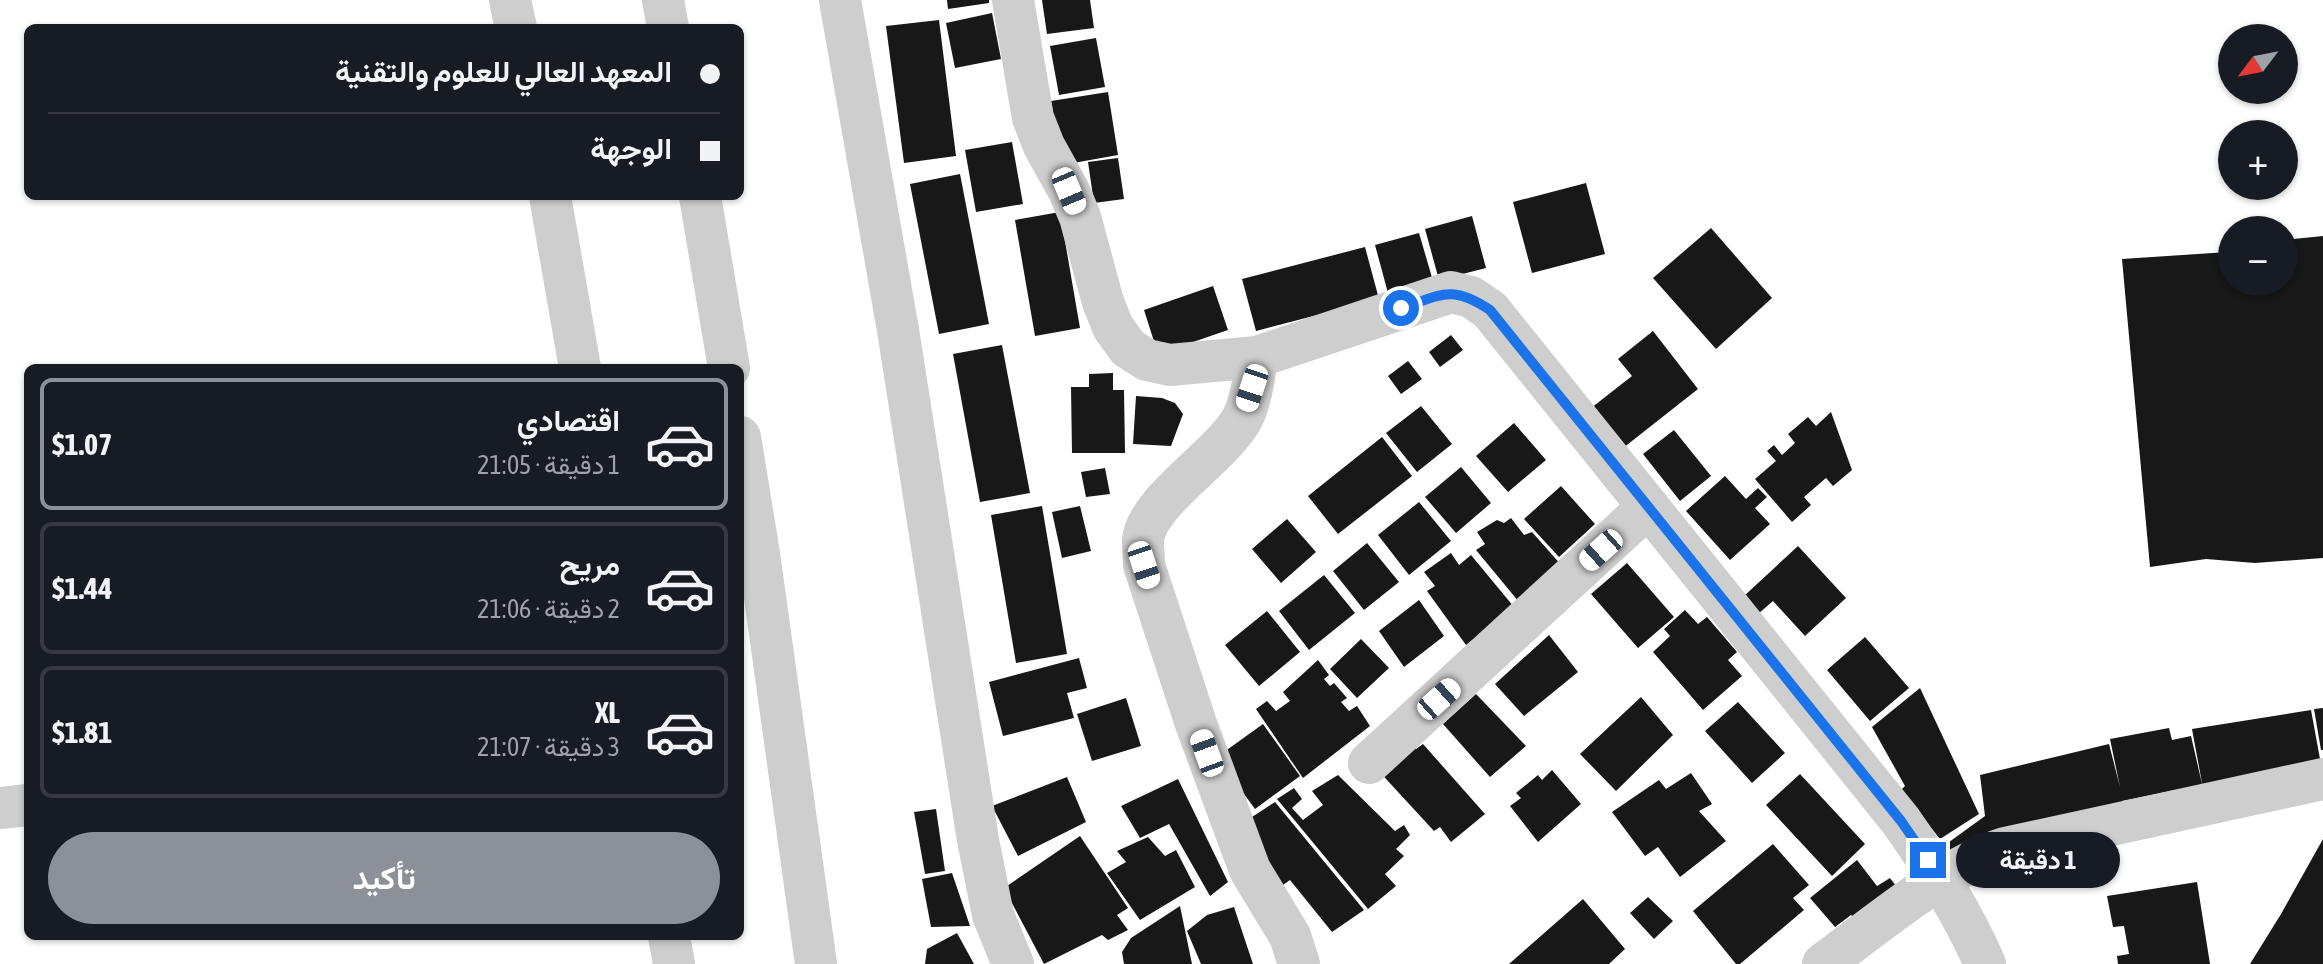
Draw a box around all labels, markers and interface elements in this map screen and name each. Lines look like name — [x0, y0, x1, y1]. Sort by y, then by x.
north arrow — [2218, 24, 2298, 104]
map controls — [2218, 24, 2298, 296]
text: المعهد العالي للعلوم والتقنية — [335, 54, 672, 88]
button: + — [2218, 120, 2298, 200]
text: الوجهة — [590, 131, 672, 165]
car — [1049, 164, 1089, 218]
button: − — [2218, 216, 2298, 296]
route start — [1383, 290, 1419, 326]
car — [1233, 361, 1271, 415]
text: اقتصادي — [517, 403, 620, 437]
icon: car — [644, 408, 716, 480]
text: $1.07 — [52, 427, 112, 461]
text: 1 دقيقة · 21:05 — [477, 450, 620, 480]
car — [1575, 525, 1627, 575]
car — [1125, 538, 1163, 592]
text: مريح — [560, 547, 620, 581]
icon: car — [644, 552, 716, 624]
text: $1.44 — [52, 571, 112, 605]
text: 2 دقيقة · 21:06 — [477, 594, 620, 624]
car — [1413, 674, 1465, 724]
text: XL — [595, 695, 620, 729]
icon: car — [644, 696, 716, 768]
text: $1.81 — [52, 715, 112, 749]
car — [1188, 726, 1226, 780]
text: 3 دقيقة · 21:07 — [477, 732, 620, 762]
button: تأكيد — [48, 832, 720, 924]
callout: 1 دقيقة — [1956, 832, 2120, 888]
route end — [1910, 842, 1946, 878]
text: 1 دقيقة — [1999, 845, 2077, 875]

